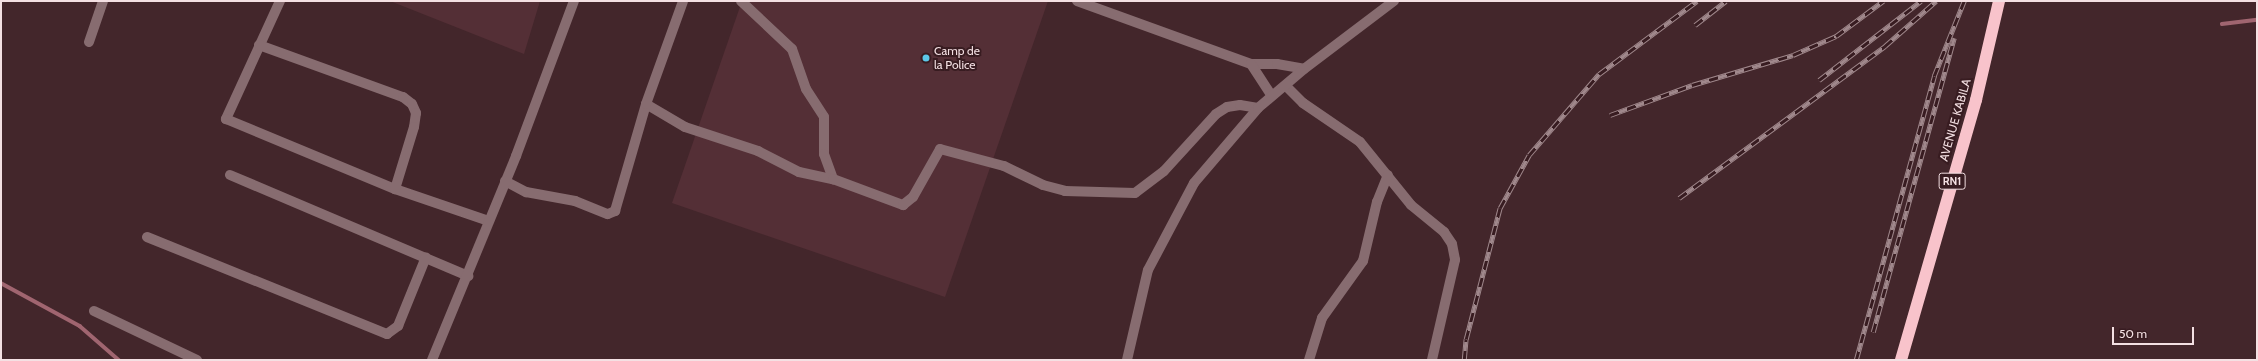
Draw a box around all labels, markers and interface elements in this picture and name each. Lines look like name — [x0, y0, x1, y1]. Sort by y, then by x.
place label: Camp de la Police — [934, 44, 980, 72]
marker: Camp de la Police — [921, 53, 931, 63]
street label: AVENUE KABILA — [1936, 77, 1974, 163]
road number: RN1 — [1938, 172, 1966, 190]
scale bar — [2114, 319, 2196, 345]
text: 50 m — [2119, 326, 2147, 341]

